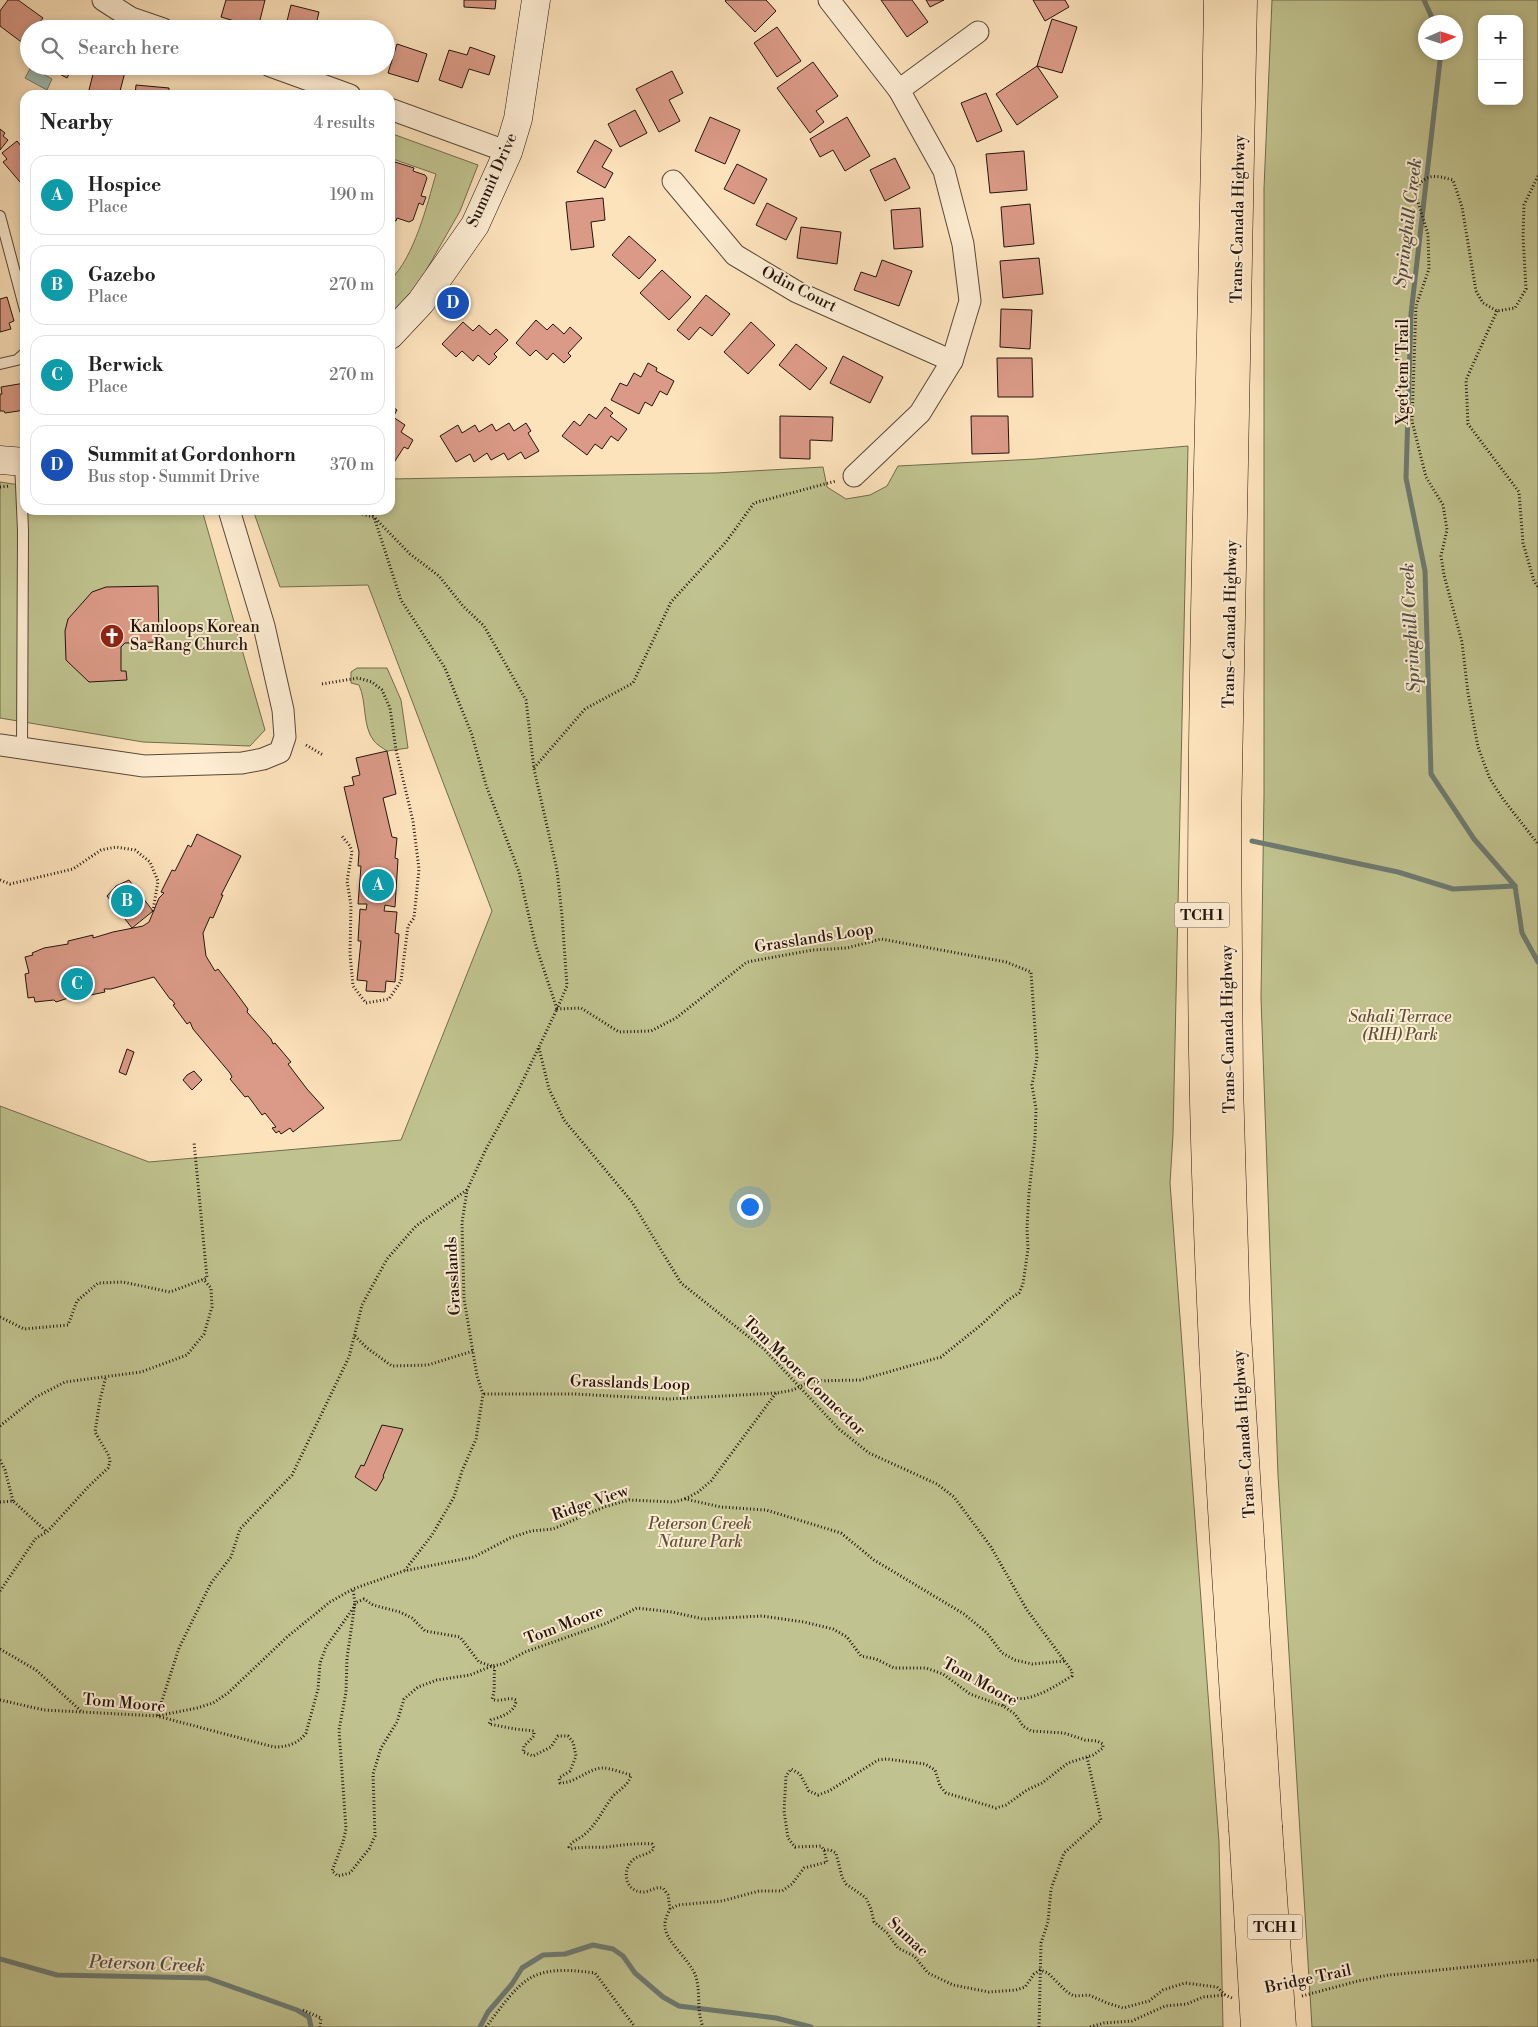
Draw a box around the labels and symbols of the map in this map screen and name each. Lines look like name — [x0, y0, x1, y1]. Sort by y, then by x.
north arrow — [1418, 15, 1463, 60]
street label: Summit Drive — [462, 130, 522, 230]
street label: Trans-Canada Highway — [1227, 134, 1249, 303]
water label: Springhill Creek — [1389, 157, 1427, 289]
street label: Odin Court — [758, 262, 840, 317]
pin: D — [437, 284, 469, 322]
street label: Xget'tem' Trail — [1393, 319, 1413, 426]
street label: Trans-Canada Highway — [1219, 539, 1241, 708]
water label: Springhill Creek — [1396, 562, 1426, 694]
place label: Kamloops Korean Sa-Rang Church — [130, 617, 260, 655]
church icon: Kamloops Korean Sa-Rang Church — [99, 623, 125, 649]
pin: A — [362, 866, 394, 904]
pin: B — [111, 882, 143, 920]
road number: TCH 1 — [1174, 902, 1230, 928]
street label: Grasslands Loop — [753, 919, 875, 957]
street label: Trans-Canada Highway — [1217, 944, 1239, 1113]
pin: C — [61, 965, 93, 1003]
park label: Sahali Terrace (RIH) Park — [1348, 1007, 1452, 1045]
your location — [737, 1194, 763, 1220]
street label: Grasslands — [441, 1236, 465, 1316]
street label: Tom Moore Connector — [738, 1312, 870, 1440]
street label: Trans-Canada Highway — [1228, 1349, 1260, 1519]
street label: Grasslands Loop — [570, 1371, 690, 1395]
street label: Ridge View — [549, 1480, 632, 1525]
park label: Peterson Creek Nature Park — [647, 1514, 752, 1552]
street label: Tom Moore — [522, 1601, 606, 1649]
street label: Tom Moore — [939, 1653, 1021, 1711]
street label: Tom Moore — [82, 1689, 166, 1717]
street label: Sumac — [883, 1913, 933, 1961]
road number: TCH 1 — [1248, 1914, 1302, 1940]
water label: Peterson Creek — [88, 1950, 205, 1978]
street label: Bridge Trail — [1262, 1960, 1353, 1998]

